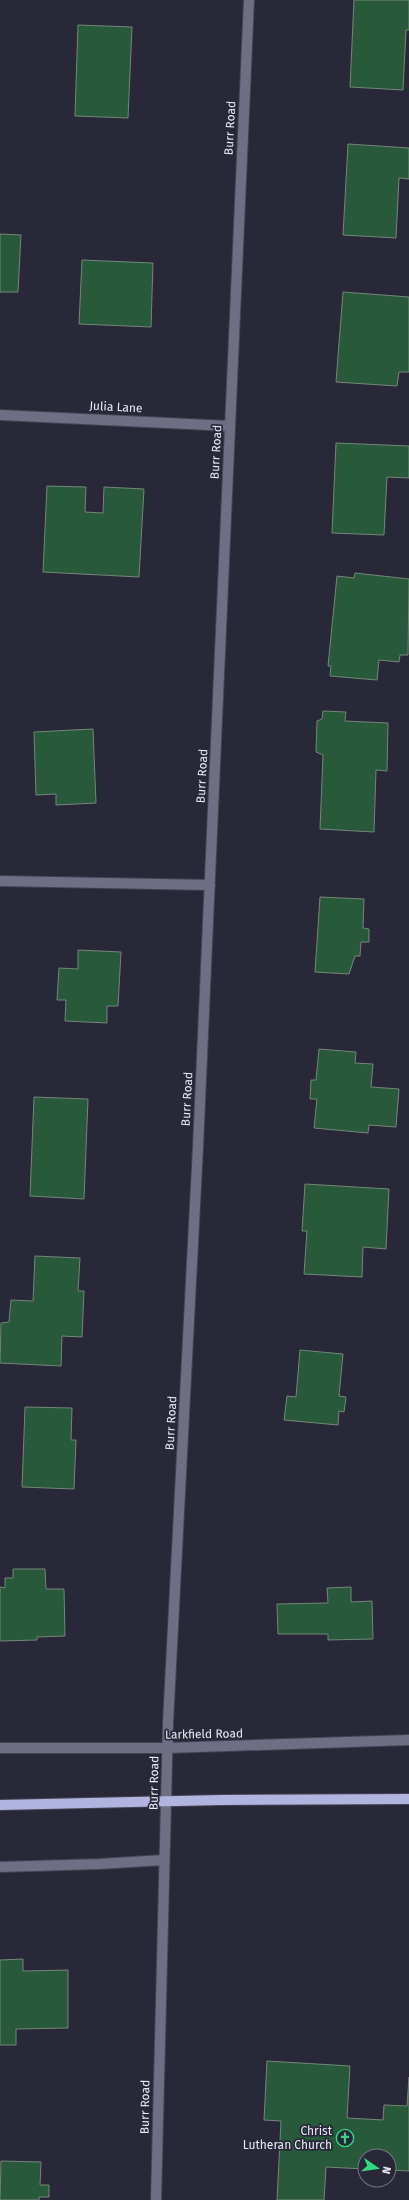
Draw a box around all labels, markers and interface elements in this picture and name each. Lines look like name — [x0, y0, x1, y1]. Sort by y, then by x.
street label: Burr Road — [222, 100, 238, 156]
street label: Julia Lane — [89, 399, 143, 415]
street label: Burr Road — [208, 424, 224, 480]
street label: Burr Road — [194, 748, 210, 804]
street label: Burr Road — [179, 1071, 195, 1127]
street label: Burr Road — [163, 1395, 179, 1451]
street label: Larkfield Road — [165, 1726, 243, 1742]
street label: Burr Road — [147, 1756, 161, 1810]
street label: Burr Road — [138, 2080, 152, 2134]
place label: Christ Lutheran Church — [243, 2124, 333, 2152]
church icon: Christ Lutheran Church — [335, 2128, 355, 2148]
north arrow — [357, 2148, 397, 2188]
text: N — [379, 2165, 393, 2175]

